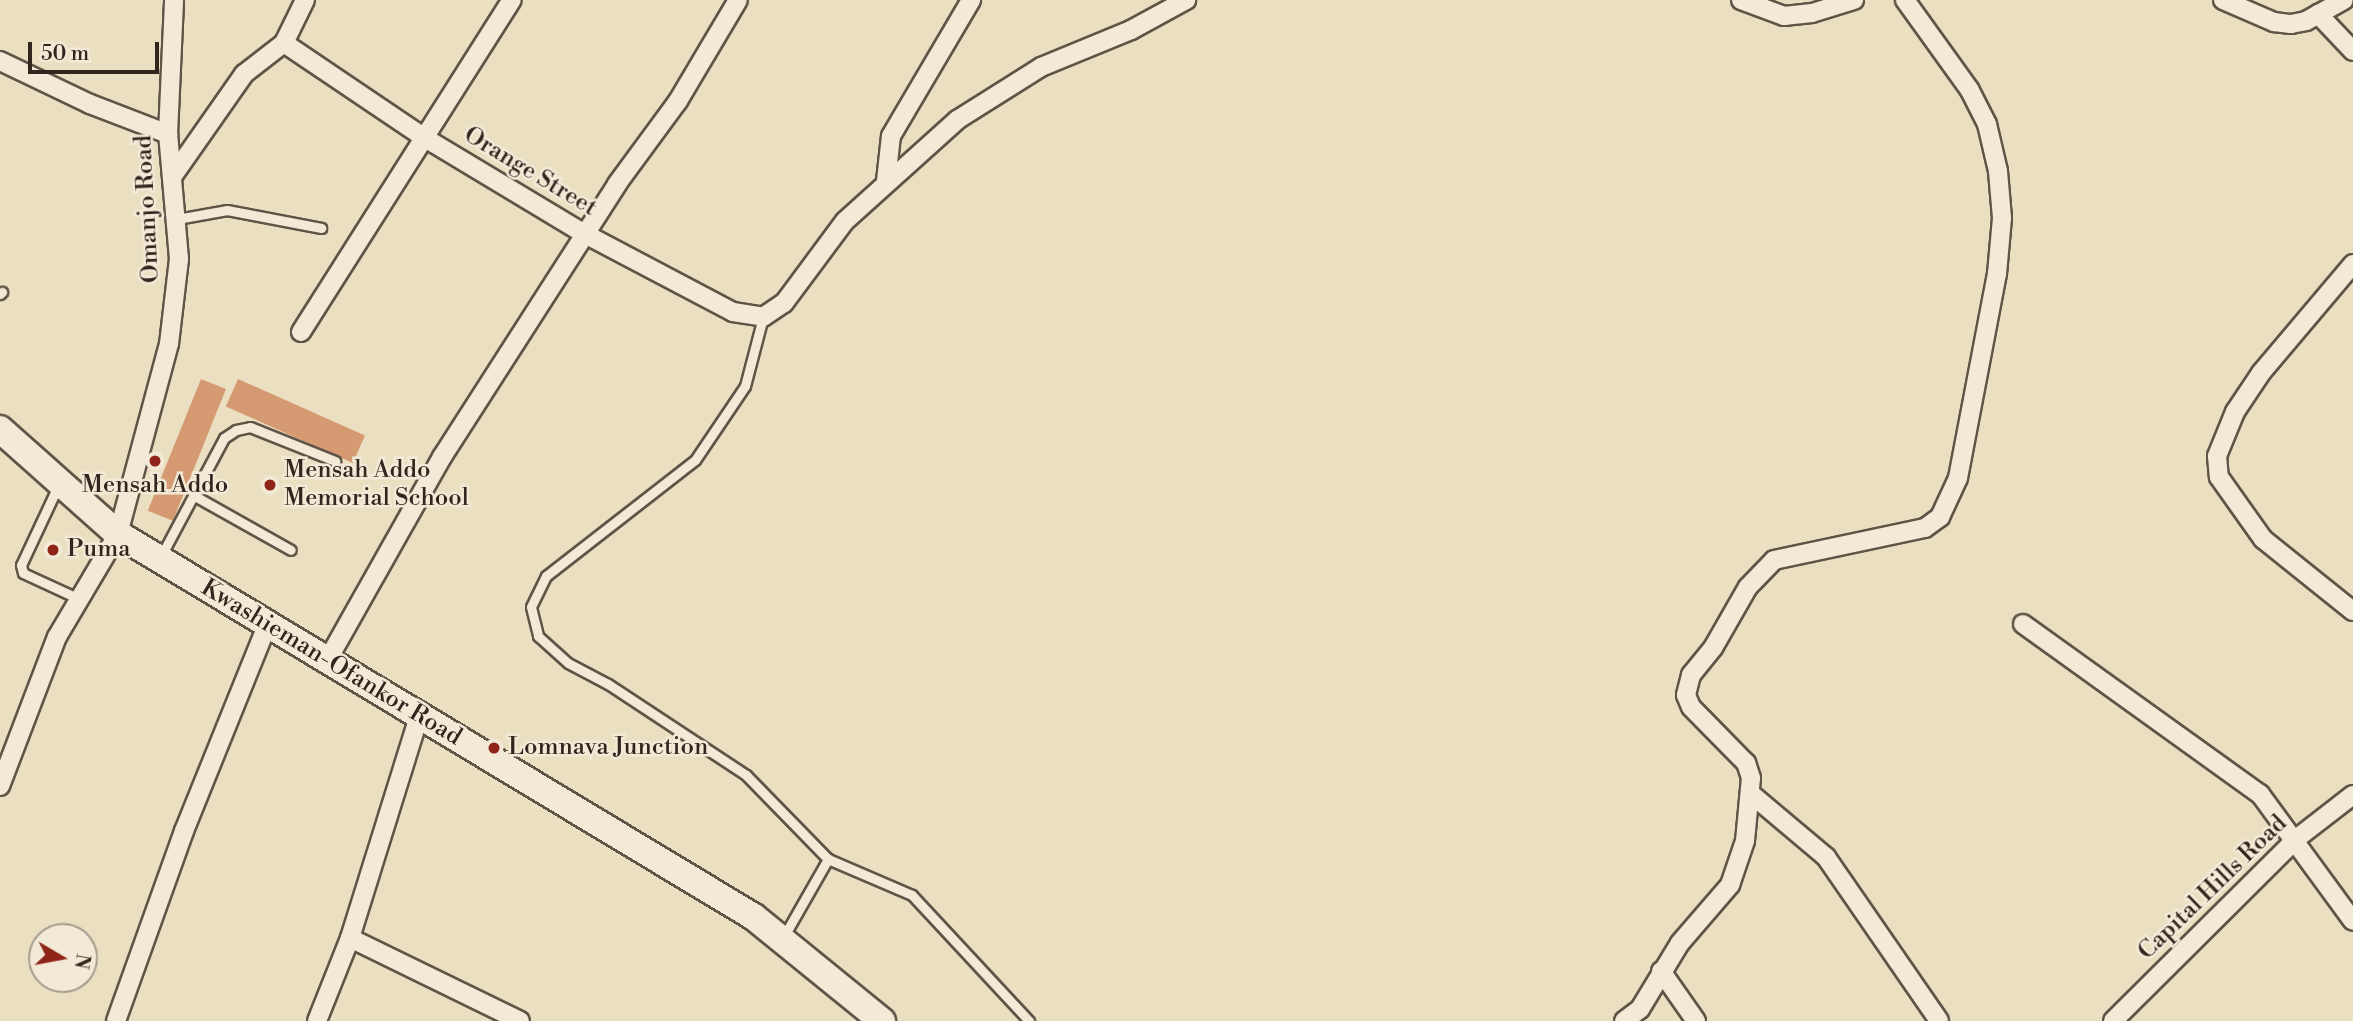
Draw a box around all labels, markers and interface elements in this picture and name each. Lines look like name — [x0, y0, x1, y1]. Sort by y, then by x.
scale bar — [32, 28, 163, 72]
text: 50 m — [41, 41, 89, 67]
street label: Orange Street — [458, 121, 602, 223]
street label: Omanjo Road — [130, 134, 166, 284]
marker: Mensah Addo — [147, 453, 163, 469]
place label: Mensah Addo Memorial School — [284, 457, 469, 513]
place label: Mensah Addo — [82, 472, 228, 500]
marker: Mensah Addo Memorial School — [262, 477, 278, 493]
place label: Puma — [67, 536, 130, 564]
marker: Puma — [45, 542, 61, 558]
street label: Kwashieman-Ofankor Road — [196, 574, 466, 752]
place label: Lomnava Junction — [508, 734, 708, 762]
marker: Lomnava Junction — [486, 740, 502, 756]
street label: Capital Hills Road — [2133, 810, 2293, 966]
north arrow — [28, 923, 98, 993]
text: N — [69, 952, 95, 971]

